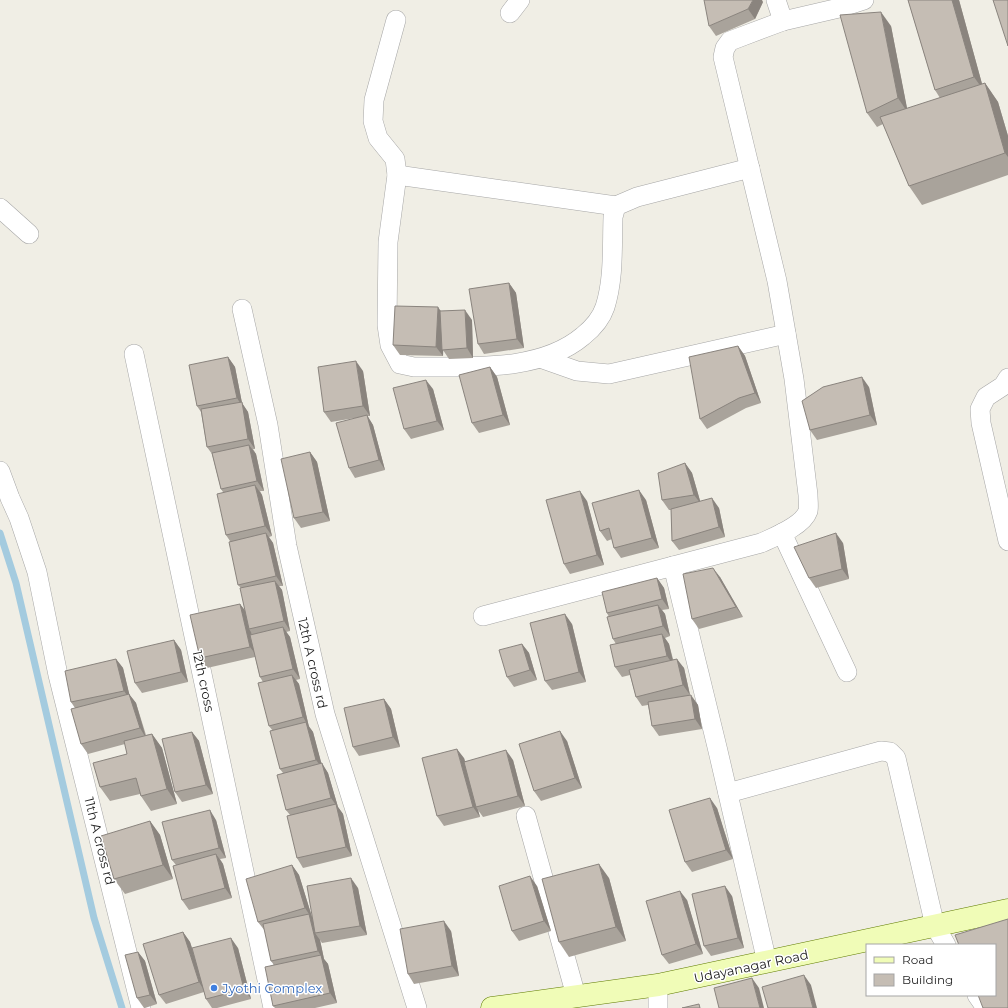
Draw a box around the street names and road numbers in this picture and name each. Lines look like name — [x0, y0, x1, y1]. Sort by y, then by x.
street label: 12th A cross rd — [295, 616, 331, 710]
street label: 12th cross — [190, 649, 218, 713]
street label: 11th A cross rd — [81, 795, 119, 887]
street label: Udayanagar Road — [692, 946, 810, 986]

